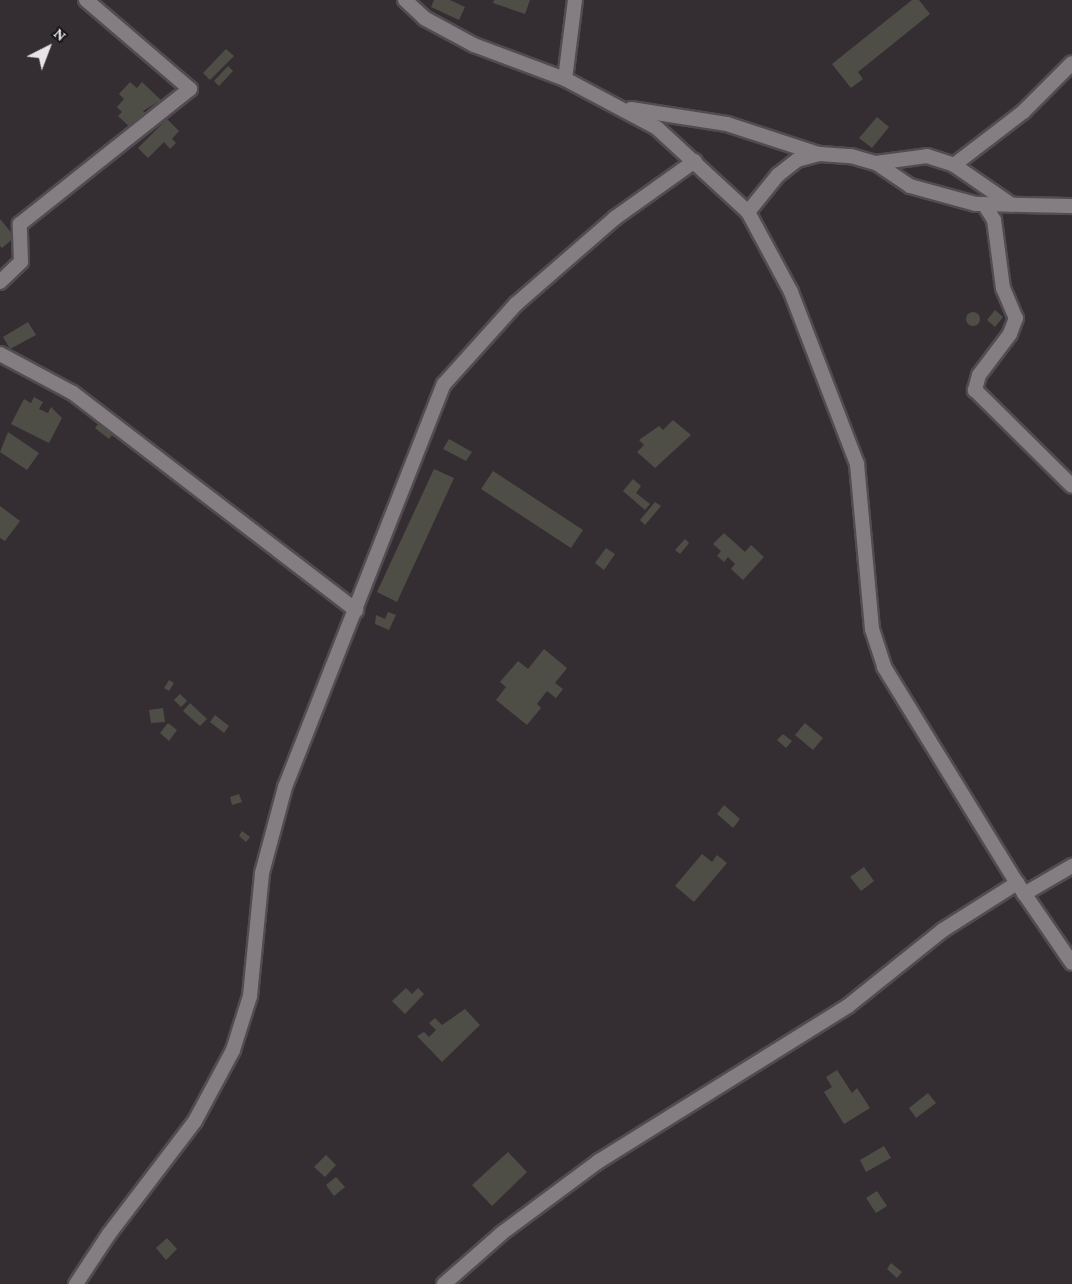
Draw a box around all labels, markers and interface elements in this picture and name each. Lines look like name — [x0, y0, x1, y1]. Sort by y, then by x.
north arrow — [18, 18, 78, 78]
text: N — [51, 24, 70, 44]

